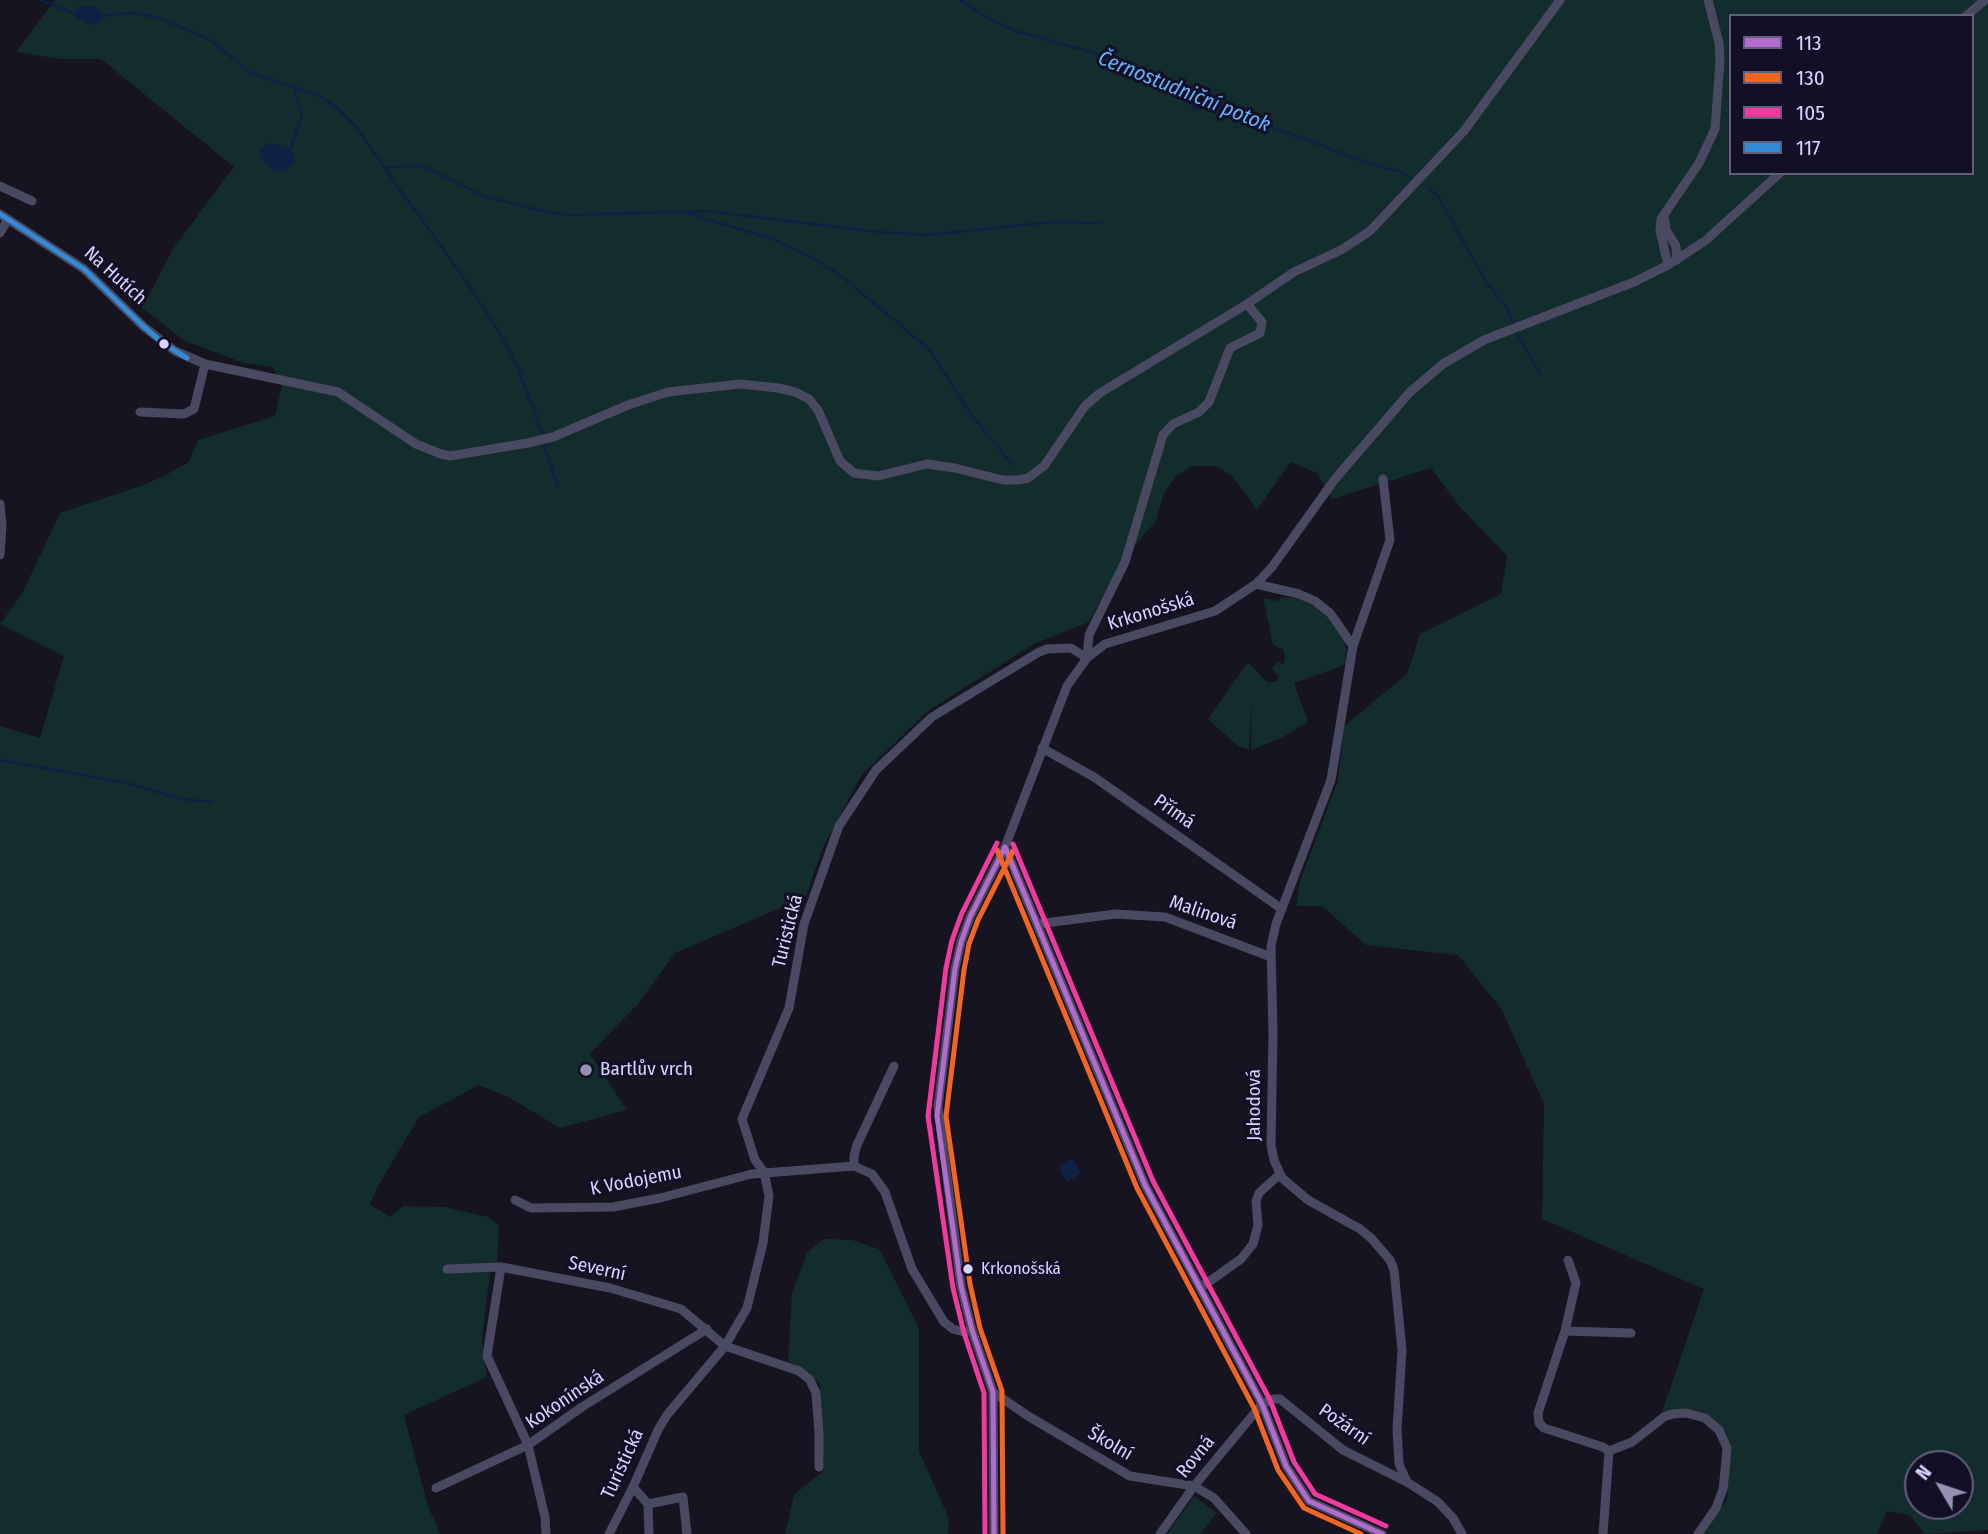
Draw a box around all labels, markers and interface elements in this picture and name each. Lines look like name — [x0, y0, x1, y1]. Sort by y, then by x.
legend — [1729, 14, 1974, 175]
text: 113 — [1796, 30, 1822, 56]
water label: Černostudniční potok — [1094, 46, 1274, 138]
text: 130 — [1796, 65, 1825, 91]
text: 105 — [1796, 100, 1825, 126]
text: 117 — [1796, 135, 1821, 161]
street label: Na Hutích — [79, 242, 151, 310]
unlabelled marker — [157, 337, 171, 351]
street label: Krkonošská — [1105, 588, 1197, 636]
street label: Přímá — [1149, 790, 1199, 834]
street label: Malinová — [1166, 891, 1240, 935]
street label: Turistická — [768, 892, 808, 970]
place label: Bartlův vrch — [600, 1059, 693, 1081]
marker: Bartlův vrch — [578, 1062, 594, 1078]
street label: Jahodová — [1244, 1069, 1266, 1141]
street label: K Vodojemu — [588, 1161, 684, 1201]
street label: Severní — [566, 1252, 628, 1286]
place label: Krkonošská — [981, 1259, 1061, 1279]
marker: Krkonošská — [961, 1262, 975, 1276]
street label: Kokonínská — [522, 1366, 608, 1434]
street label: Požární — [1314, 1399, 1374, 1451]
street label: Školní — [1084, 1422, 1136, 1466]
street label: Turistická — [597, 1425, 649, 1503]
street label: Rovná — [1172, 1431, 1220, 1483]
north arrow — [1904, 1450, 1974, 1520]
text: N — [1911, 1461, 1936, 1484]

